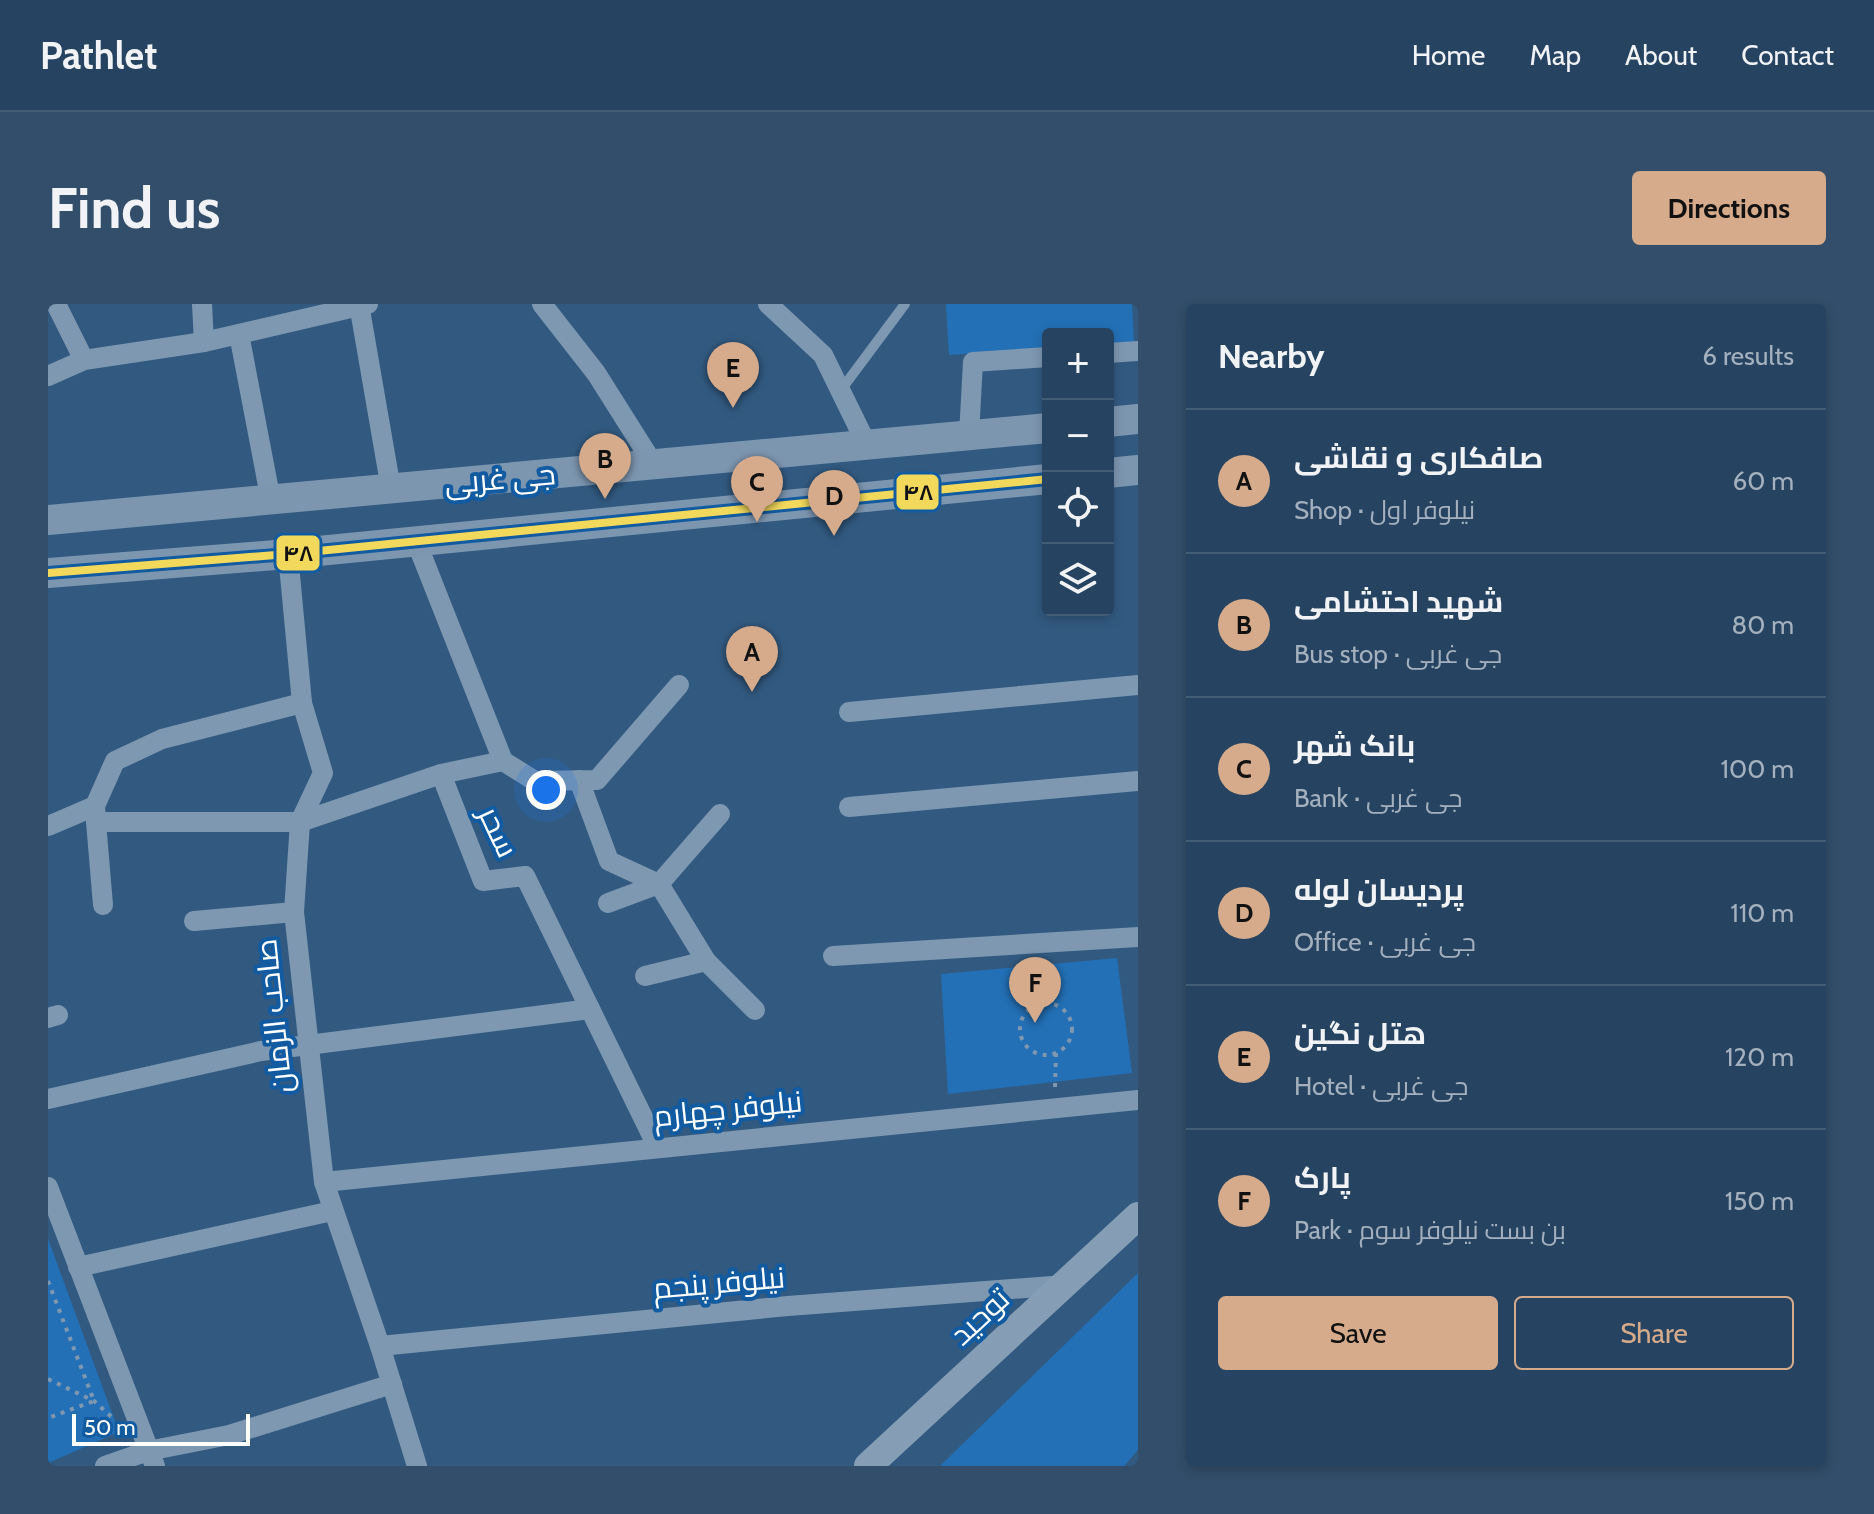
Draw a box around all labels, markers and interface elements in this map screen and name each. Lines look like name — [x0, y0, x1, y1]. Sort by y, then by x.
text: Pathlet — [40, 32, 157, 79]
text: Home — [1412, 38, 1485, 72]
text: Map — [1529, 38, 1581, 72]
text: About — [1625, 38, 1697, 72]
text: Contact — [1741, 38, 1834, 72]
button: Directions — [1632, 171, 1826, 245]
text: Find us — [48, 174, 221, 242]
map controls — [1042, 328, 1114, 616]
button: + — [1042, 328, 1114, 400]
text: Nearby — [1218, 335, 1325, 377]
text: 6 results — [1702, 340, 1794, 372]
pin: E — [707, 342, 759, 408]
button: − — [1042, 400, 1114, 472]
pin: B — [579, 433, 631, 499]
text: صافکاری و نقاشی — [1294, 439, 1543, 476]
street label: جی غربی — [443, 455, 557, 502]
pin: C — [731, 456, 783, 522]
text: A — [1236, 465, 1252, 497]
text: 60 m — [1732, 465, 1794, 497]
pin: D — [808, 470, 860, 536]
button: locate — [1042, 472, 1114, 544]
line badge: ۴۸ — [895, 473, 940, 511]
text: ۴۸ — [903, 479, 933, 506]
text: Shop · نیلوفر اول — [1294, 494, 1475, 526]
line badge: ۴۸ — [275, 534, 321, 572]
text: ۴۸ — [283, 540, 313, 567]
button: layers — [1042, 544, 1114, 616]
text: شهید احتشامی — [1294, 583, 1503, 620]
text: B — [1236, 609, 1252, 641]
text: 80 m — [1731, 609, 1794, 641]
pin: A — [726, 626, 778, 692]
text: Bus stop · جی غربی — [1294, 638, 1502, 670]
text: بانک شهر — [1294, 727, 1415, 764]
text: C — [1236, 753, 1252, 785]
text: 100 m — [1721, 753, 1794, 785]
your location — [526, 770, 566, 810]
text: Bank · جی غربی — [1294, 782, 1462, 814]
street label: سحر — [470, 799, 526, 863]
text: پردیسان لوله — [1294, 871, 1464, 908]
text: D — [1235, 897, 1253, 929]
text: 110 m — [1730, 897, 1794, 929]
text: Office · جی غربی — [1294, 926, 1476, 958]
street label: صاحب الزمان — [247, 937, 300, 1095]
pin: F — [1009, 957, 1061, 1023]
text: هتل نگین — [1294, 1015, 1426, 1052]
text: E — [1237, 1041, 1251, 1073]
text: 120 m — [1725, 1041, 1794, 1073]
text: Hotel · جی غربی — [1294, 1070, 1469, 1102]
street label: نیلوفر چهارم — [652, 1082, 804, 1137]
text: پارک — [1294, 1159, 1351, 1196]
text: F — [1237, 1185, 1251, 1217]
text: 150 m — [1725, 1185, 1794, 1217]
text: Park · بن بست نیلوفر سوم — [1294, 1214, 1566, 1246]
street label: نیلوفر پنجم — [652, 1258, 787, 1309]
street label: توحید — [943, 1280, 1017, 1353]
button: Save — [1218, 1296, 1498, 1370]
button: Share — [1514, 1296, 1794, 1370]
scale bar — [72, 1410, 250, 1446]
text: 50 m — [84, 1414, 136, 1441]

